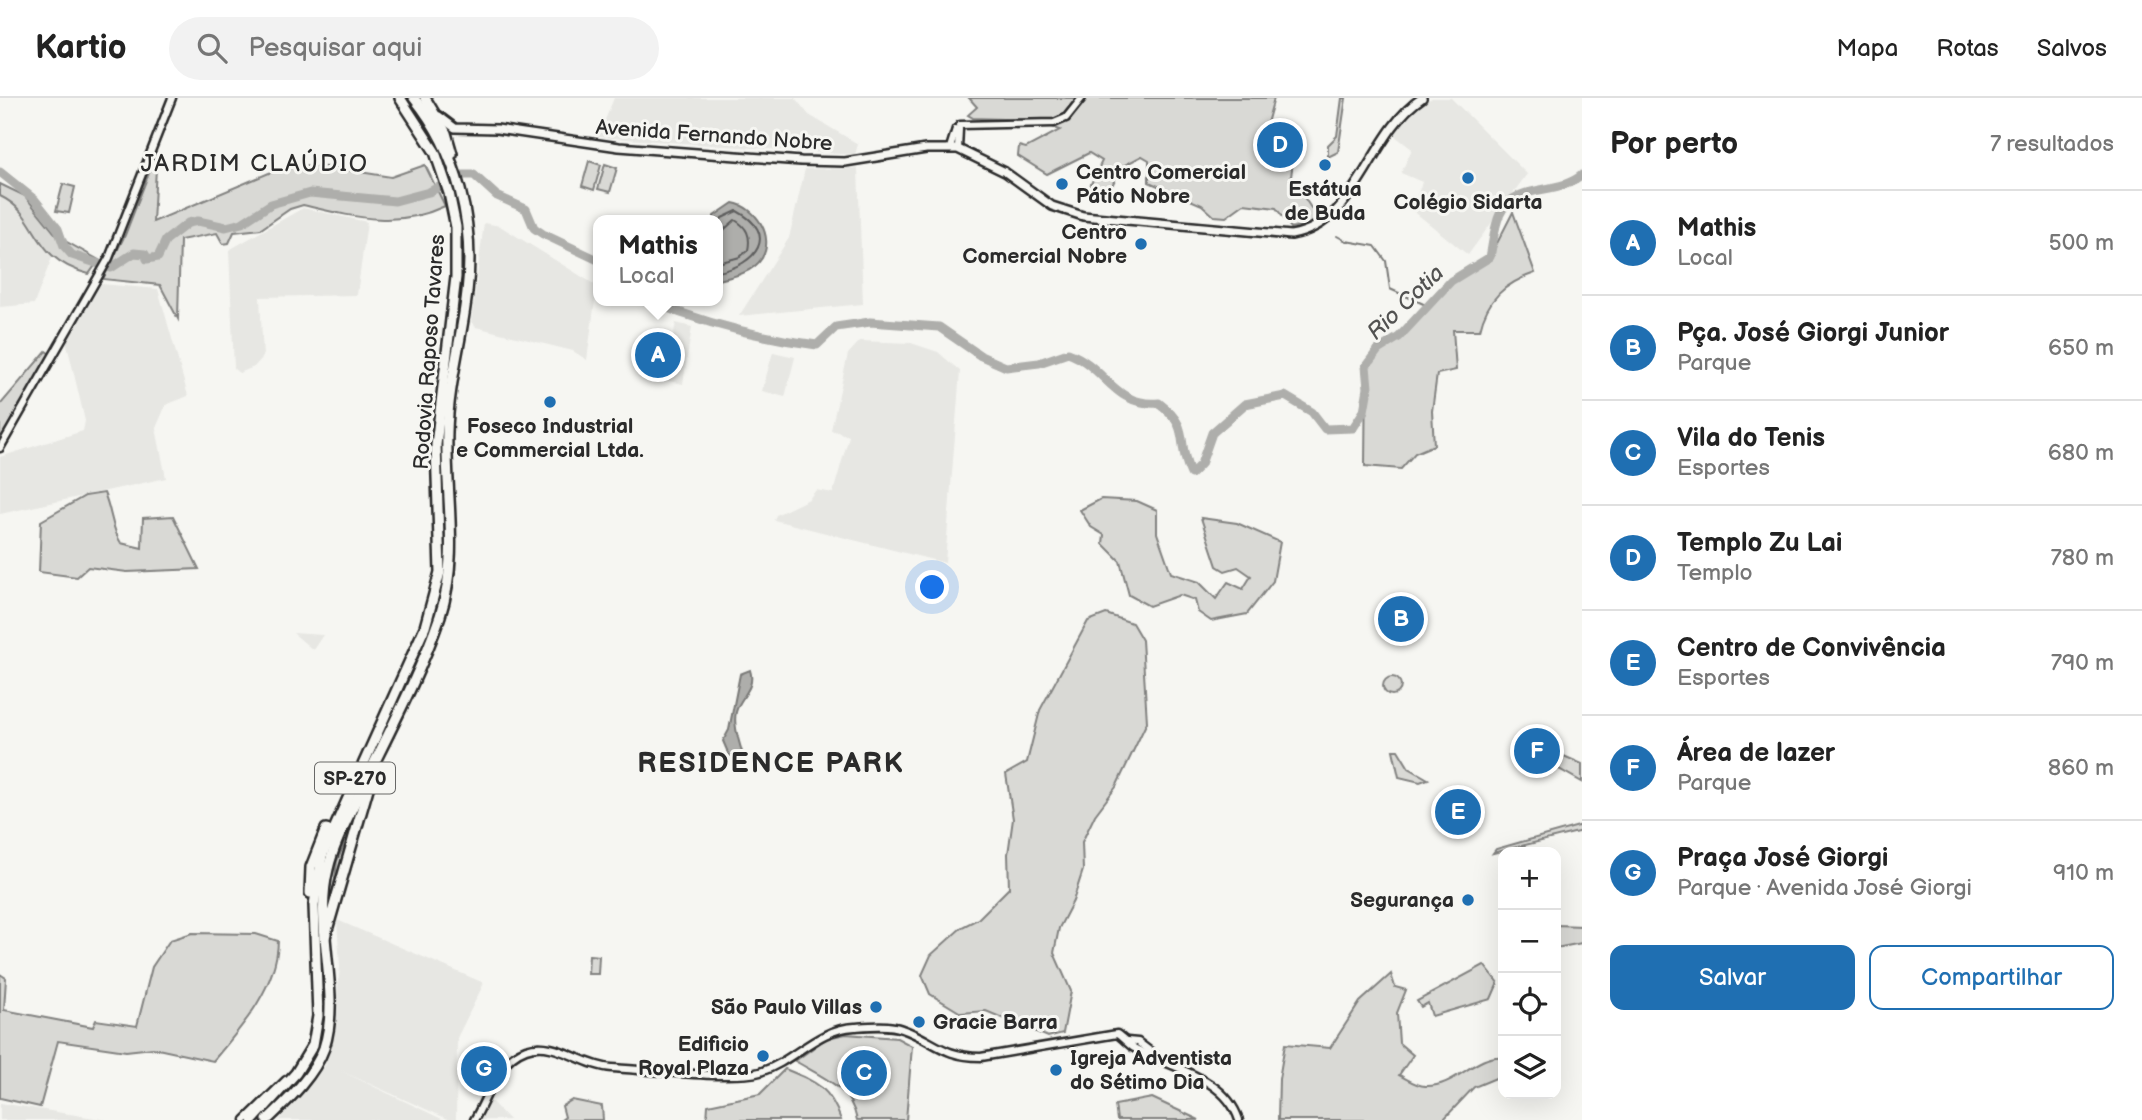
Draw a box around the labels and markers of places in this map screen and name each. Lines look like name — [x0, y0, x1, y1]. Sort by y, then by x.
pin: D — [1257, 119, 1303, 171]
marker: Estátua de Buda — [1317, 157, 1333, 173]
place label: Centro Comercial Pátio Nobre — [1076, 160, 1246, 209]
marker: Colégio Sidarta — [1460, 170, 1476, 186]
marker: Centro Comercial Pátio Nobre — [1054, 176, 1070, 192]
place label: Estátua de Buda — [1285, 177, 1365, 226]
place label: Colégio Sidarta — [1394, 190, 1542, 215]
place label: Centro Comercial Nobre — [963, 220, 1127, 269]
marker: Centro Comercial Nobre — [1133, 236, 1149, 252]
pin: A — [635, 329, 681, 381]
marker: Foseco Industrial e Commercial Ltda. — [542, 394, 558, 410]
place label: Foseco Industrial e Commercial Ltda. — [456, 414, 644, 463]
pin: B — [1378, 593, 1424, 645]
pin: F — [1514, 725, 1560, 777]
pin: E — [1435, 786, 1481, 838]
place label: Segurança — [1350, 888, 1454, 913]
marker: Segurança — [1460, 892, 1476, 908]
place label: São Paulo Villas — [711, 995, 862, 1020]
marker: São Paulo Villas — [868, 999, 884, 1015]
place label: Gracie Barra — [933, 1010, 1058, 1035]
marker: Gracie Barra — [911, 1014, 927, 1030]
place label: Edificio Royal Plaza — [638, 1032, 749, 1081]
pin: G — [461, 1043, 507, 1095]
place label: Igreja Adventista do Sétimo Dia — [1070, 1046, 1232, 1095]
pin: C — [841, 1047, 887, 1099]
marker: Edificio Royal Plaza — [755, 1048, 771, 1064]
marker: Igreja Adventista do Sétimo Dia — [1048, 1062, 1064, 1078]

